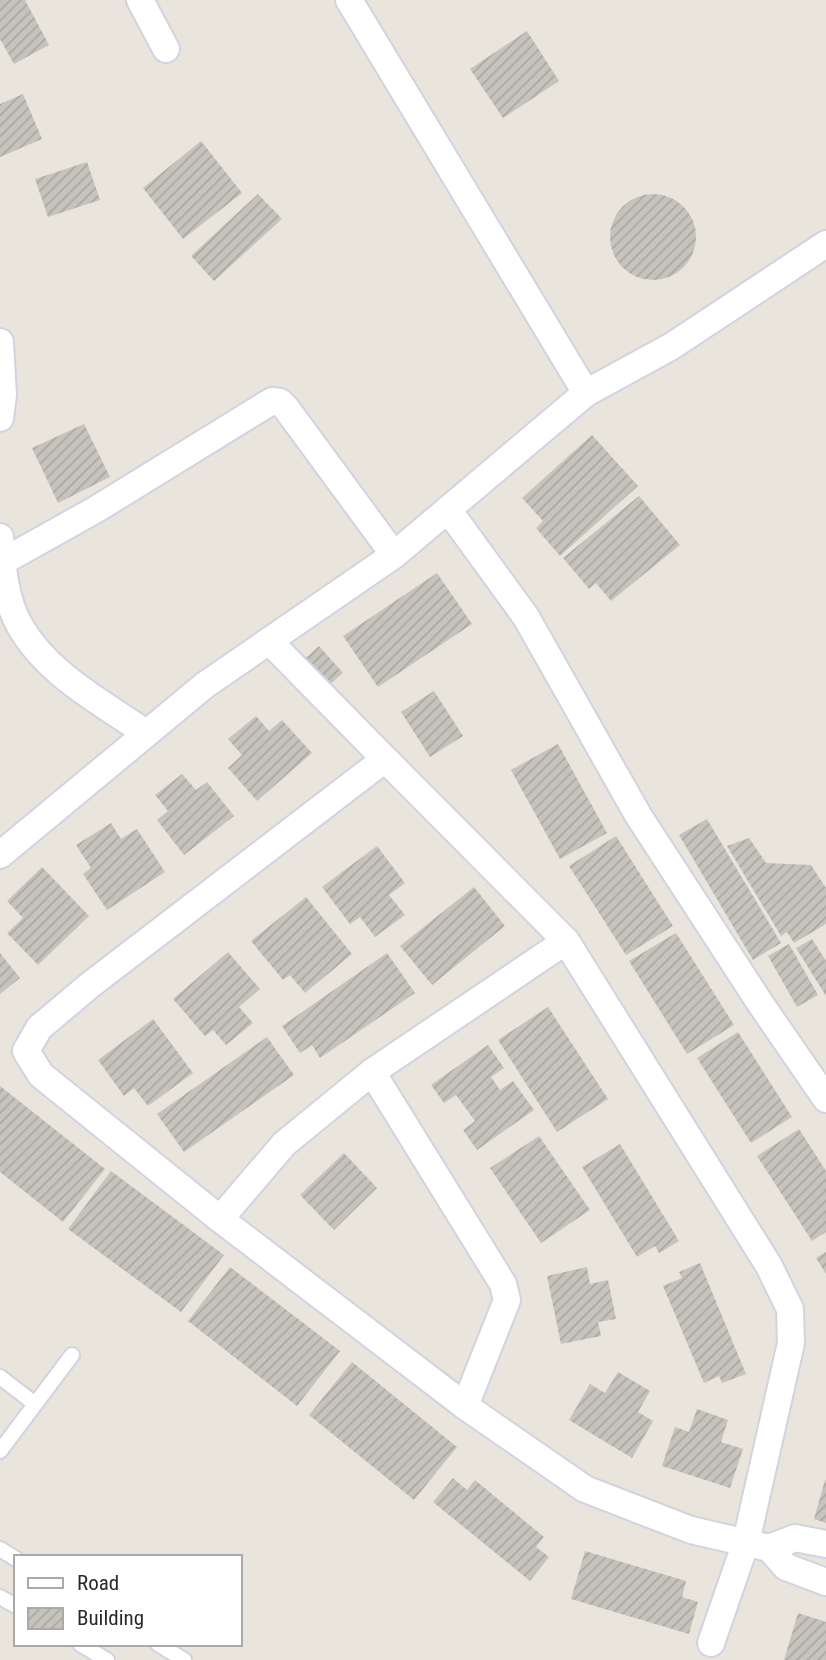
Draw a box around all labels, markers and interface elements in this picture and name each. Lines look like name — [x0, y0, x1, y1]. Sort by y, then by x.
legend — [14, 1555, 242, 1646]
text: Road — [77, 1571, 119, 1595]
text: Building — [77, 1606, 144, 1630]

